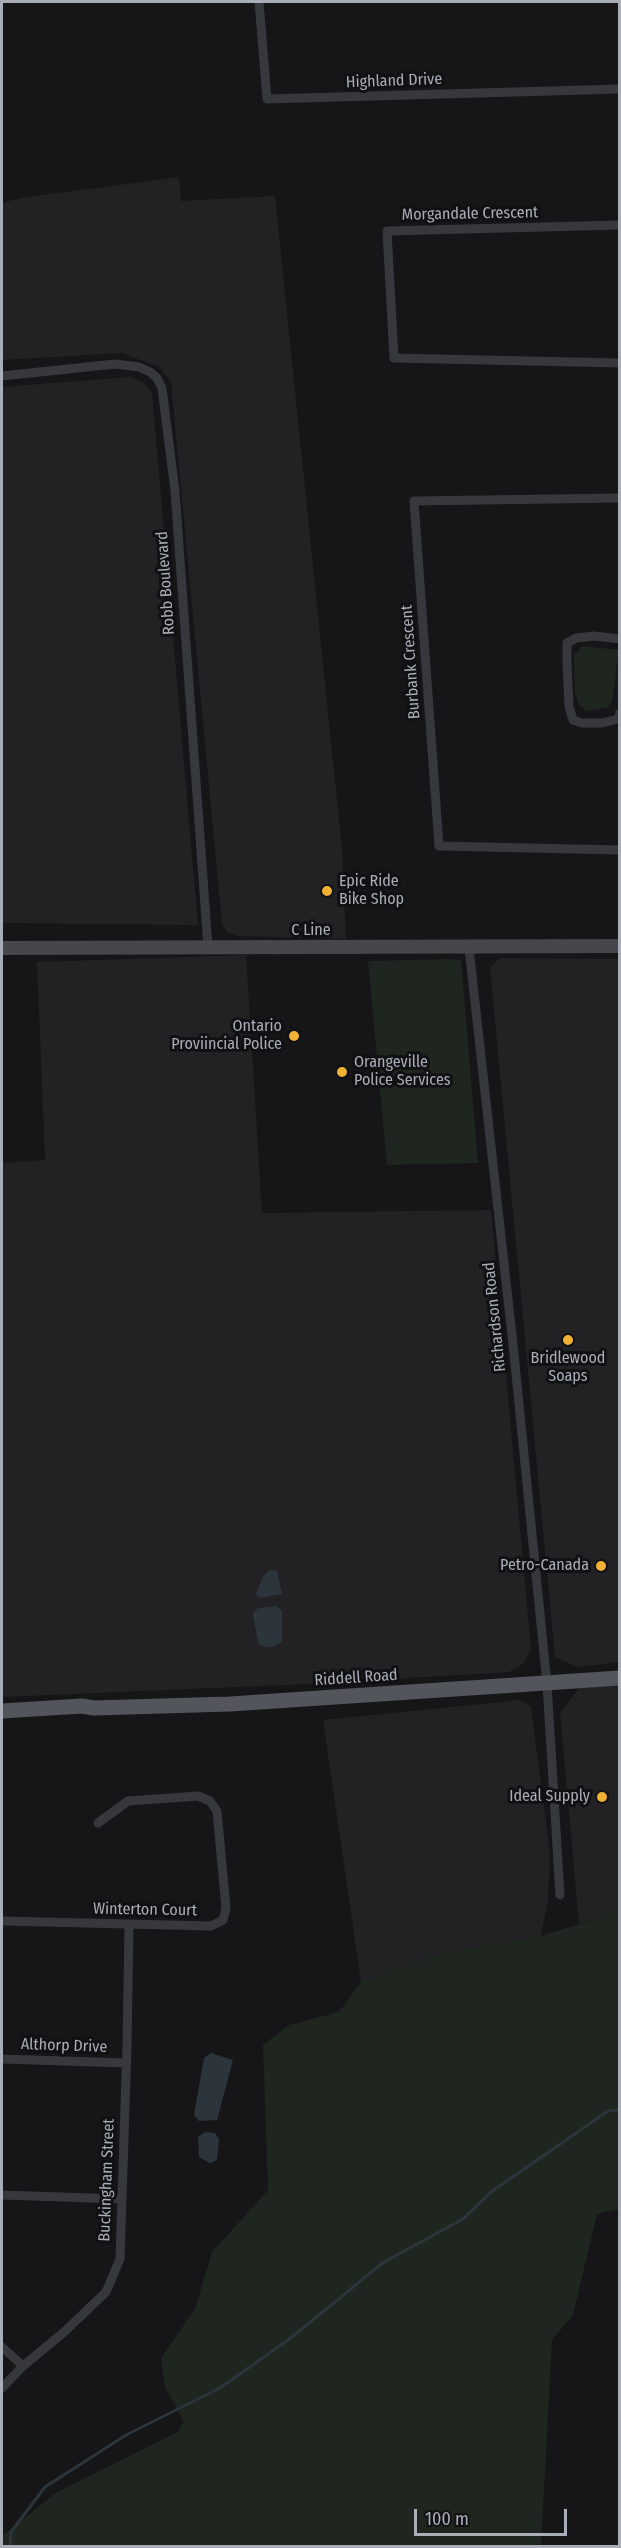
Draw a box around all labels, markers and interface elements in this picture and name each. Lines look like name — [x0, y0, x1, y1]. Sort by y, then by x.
street label: Highland Drive — [346, 70, 442, 92]
street label: Morgandale Crescent — [402, 203, 538, 225]
street label: Robb Boulevard — [153, 531, 179, 635]
street label: Burbank Crescent — [397, 604, 425, 720]
place label: Epic Ride Bike Shop — [339, 872, 404, 910]
marker: Epic Ride Bike Shop — [320, 884, 334, 898]
street label: C Line — [291, 921, 331, 941]
place label: Ontario Proviincial Police — [171, 1017, 282, 1055]
marker: Ontario Proviincial Police — [287, 1029, 301, 1043]
place label: Orangeville Police Services — [354, 1053, 451, 1091]
marker: Orangeville Police Services — [335, 1065, 349, 1079]
street label: Richardson Road — [480, 1261, 510, 1373]
marker: Bridlewood Soaps — [561, 1333, 575, 1347]
place label: Bridlewood Soaps — [531, 1349, 605, 1387]
place label: Petro-Canada — [500, 1556, 589, 1576]
marker: Petro-Canada — [594, 1559, 608, 1573]
street label: Riddell Road — [314, 1666, 398, 1690]
place label: Ideal Supply — [509, 1787, 590, 1807]
marker: Ideal Supply — [595, 1790, 609, 1804]
street label: Winterton Court — [93, 1899, 197, 1921]
street label: Althorp Drive — [20, 2035, 108, 2057]
street label: Buckingham Street — [95, 2118, 119, 2242]
scale bar — [417, 2497, 570, 2535]
text: 100 m — [425, 2508, 469, 2530]

